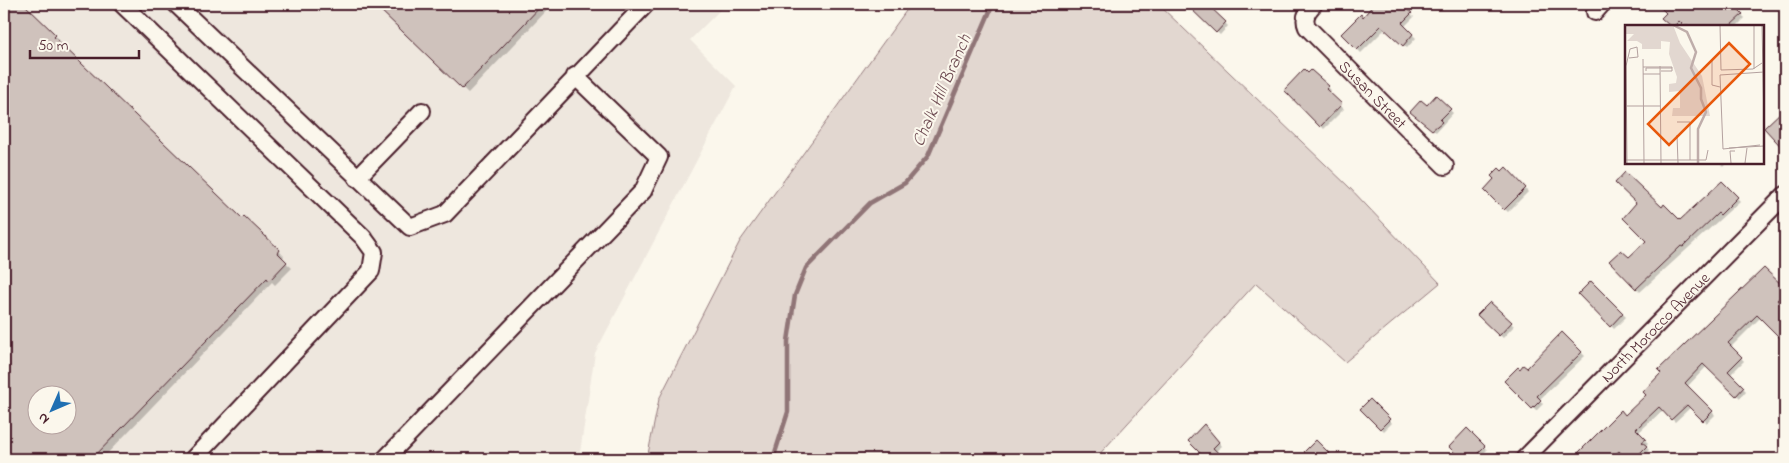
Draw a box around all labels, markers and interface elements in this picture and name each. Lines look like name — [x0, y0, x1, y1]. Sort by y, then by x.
inset map — [1625, 25, 1764, 164]
scale bar — [30, 28, 139, 60]
water label: Chalk Hill Branch — [906, 30, 979, 151]
text: 50 m — [38, 35, 69, 57]
street label: Susan Street — [1332, 55, 1412, 136]
street label: North Morocco Avenue — [1596, 267, 1717, 389]
north arrow — [28, 386, 78, 436]
text: N — [33, 407, 55, 429]

